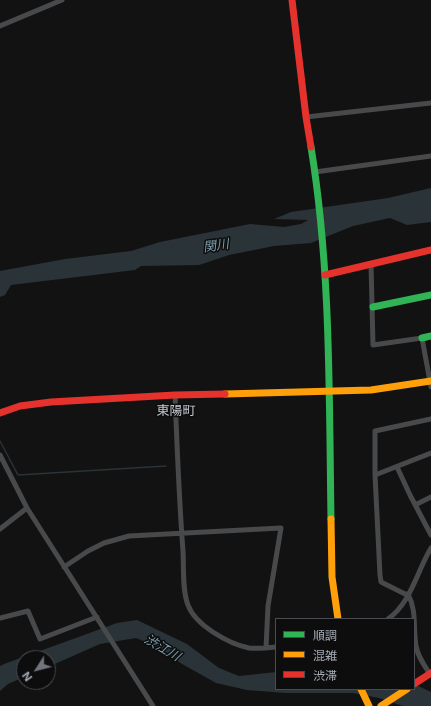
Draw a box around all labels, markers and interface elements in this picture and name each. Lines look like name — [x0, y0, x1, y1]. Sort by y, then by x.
water label: 関川 — [202, 236, 230, 256]
district label: 東陽町 — [157, 403, 195, 419]
legend — [275, 618, 415, 690]
text: 順調 — [313, 628, 337, 643]
water label: 渋江川 — [141, 631, 183, 665]
text: 混雑 — [313, 648, 337, 663]
north arrow — [16, 650, 56, 690]
text: 渋滞 — [313, 668, 337, 683]
text: N — [19, 669, 35, 684]

